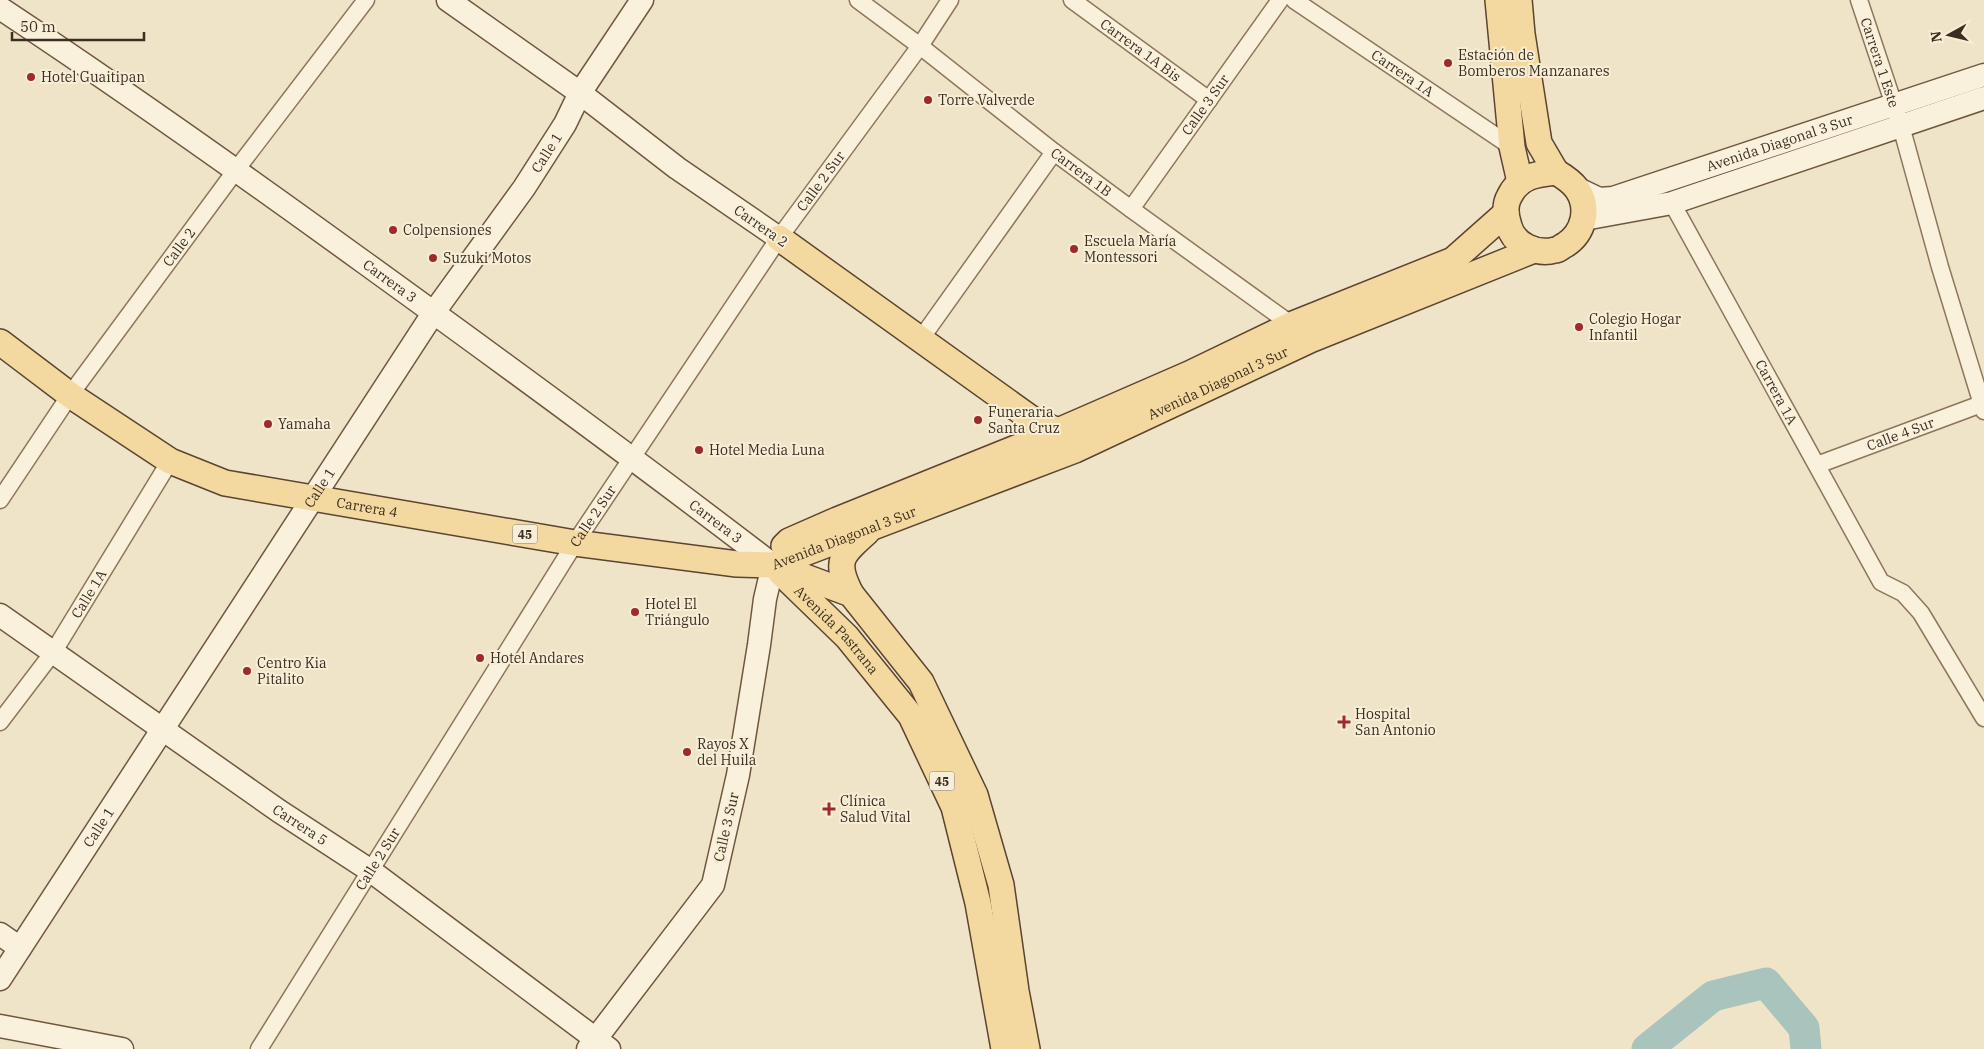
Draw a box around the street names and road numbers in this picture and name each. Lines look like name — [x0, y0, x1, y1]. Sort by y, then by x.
street label: Carrera 1A Bis — [1097, 15, 1185, 86]
street label: Carrera 1 Este — [1857, 15, 1903, 110]
street label: Carrera 1A — [1368, 46, 1438, 101]
street label: Calle 3 Sur — [1177, 70, 1234, 139]
street label: Avenida Diagonal 3 Sur — [1704, 110, 1856, 175]
street label: Calle 1 — [527, 129, 566, 176]
street label: Carrera 1B — [1047, 144, 1115, 201]
street label: Calle 2 Sur — [793, 147, 849, 215]
street label: Carrera 2 — [730, 201, 792, 251]
street label: Calle 2 — [159, 224, 199, 270]
street label: Carrera 3 — [359, 256, 420, 306]
street label: Avenida Diagonal 3 Sur — [1145, 342, 1292, 424]
street label: Carrera 1A — [1751, 356, 1802, 428]
street label: Calle 4 Sur — [1864, 413, 1937, 455]
street label: Calle 1 — [300, 464, 339, 511]
street label: Calle 2 Sur — [566, 481, 621, 550]
street label: Carrera 4 — [335, 493, 399, 521]
street label: Carrera 3 — [686, 495, 746, 547]
street label: Avenida Diagonal 3 Sur — [769, 502, 920, 574]
road number: 45 — [512, 524, 538, 544]
street label: Calle 1A — [67, 566, 111, 622]
street label: Avenida Pastrana — [790, 582, 883, 678]
road number: 45 — [930, 771, 954, 790]
street label: Calle 3 Sur — [709, 790, 743, 863]
street label: Carrera 5 — [269, 800, 331, 849]
street label: Calle 1 — [79, 804, 118, 851]
street label: Calle 2 Sur — [351, 824, 404, 894]

